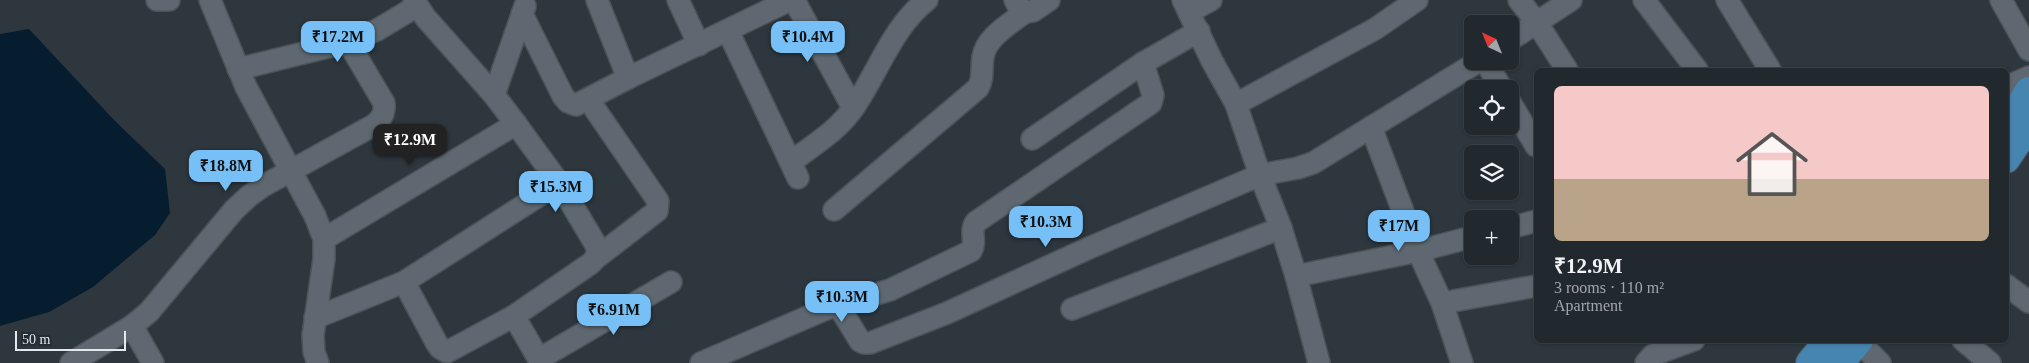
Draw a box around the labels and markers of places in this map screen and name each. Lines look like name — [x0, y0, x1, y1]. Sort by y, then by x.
pin: ₹17.2M — [297, 20, 379, 63]
pin: ₹10.4M — [767, 20, 849, 63]
pin: ₹12.9M — [369, 124, 451, 166]
pin: ₹18.8M — [185, 150, 267, 192]
pin: ₹15.3M — [515, 170, 597, 213]
pin: ₹10.3M — [1005, 206, 1087, 248]
pin: ₹17M — [1369, 210, 1429, 252]
pin: ₹10.3M — [801, 280, 883, 323]
pin: ₹6.91M — [573, 294, 655, 336]

